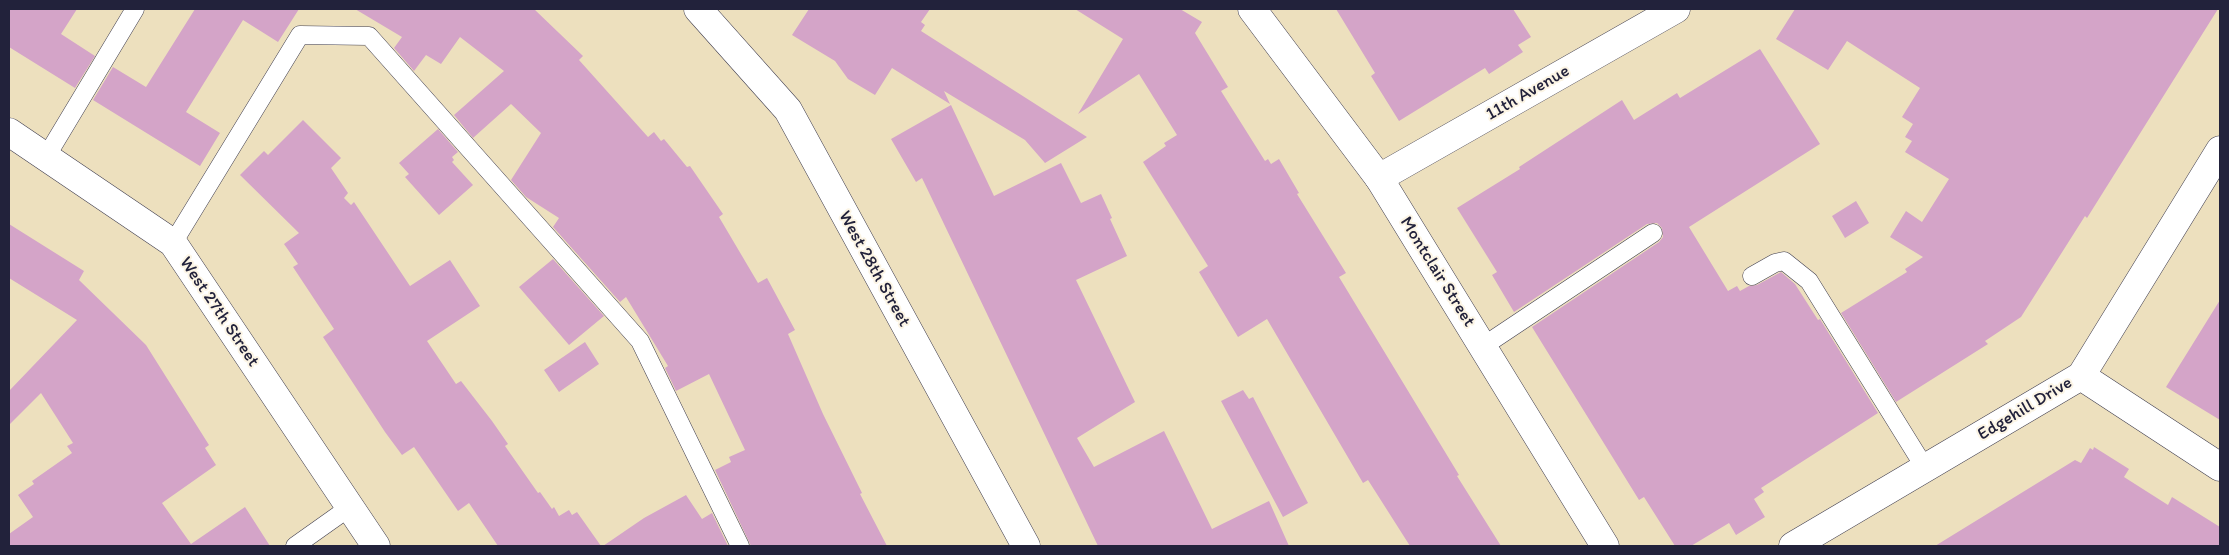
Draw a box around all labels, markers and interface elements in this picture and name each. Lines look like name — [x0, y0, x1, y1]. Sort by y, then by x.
street label: 11th Avenue — [1482, 60, 1574, 126]
street label: West 28th Street — [833, 207, 915, 331]
street label: Montclair Street — [1395, 213, 1479, 331]
street label: West 27th Street — [174, 253, 264, 371]
street label: Edgehill Drive — [1974, 372, 2076, 446]

